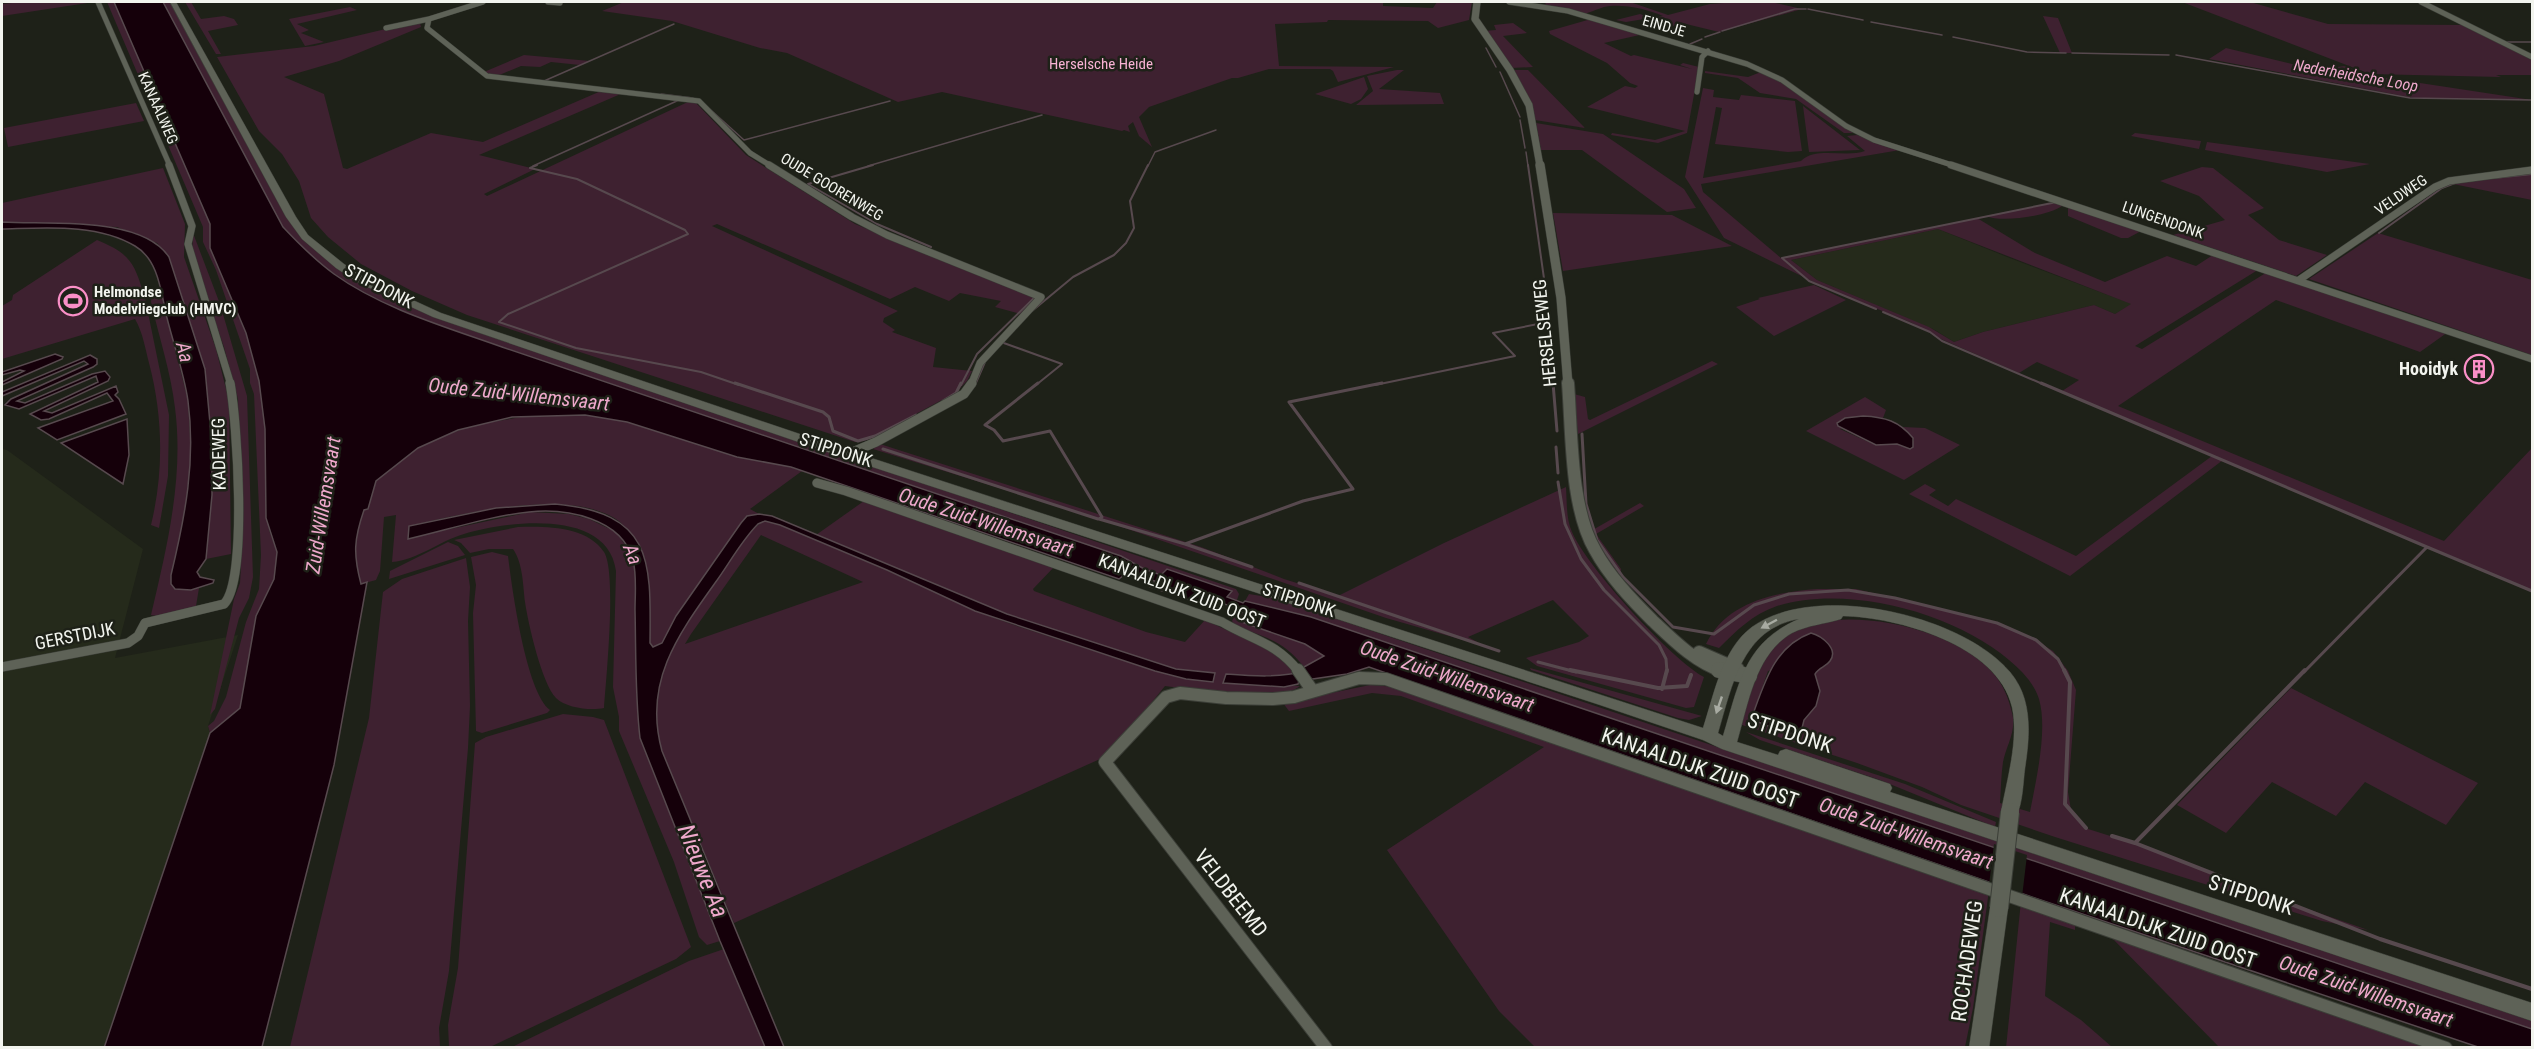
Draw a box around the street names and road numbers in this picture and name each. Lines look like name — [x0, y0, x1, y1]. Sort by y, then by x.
street label: EINDJE — [1640, 11, 1688, 41]
street label: KANAALWEG — [134, 69, 182, 147]
street label: OUDE GOORENWEG — [778, 149, 886, 225]
street label: VELDWEG — [2371, 171, 2431, 219]
street label: LUNGENDONK — [2120, 198, 2207, 243]
street label: STIPDONK — [341, 259, 418, 313]
street label: HERSELSEWEG — [1528, 278, 1561, 388]
street label: KADEWEG — [207, 417, 230, 491]
street label: STIPDONK — [797, 428, 875, 471]
street label: KANAALDIJK ZUID OOST — [1096, 549, 1269, 632]
street label: STIPDONK — [1260, 578, 1338, 621]
street label: GERSTDIJK — [33, 617, 117, 654]
street label: STIPDONK — [1745, 708, 1836, 758]
street label: KANAALDIJK ZUID OOST — [1598, 723, 1802, 813]
street label: VELDBEEMD — [1189, 844, 1273, 942]
street label: STIPDONK — [2206, 870, 2297, 920]
street label: KANAALDIJK ZUID OOST — [2056, 883, 2260, 973]
street label: ROCHADEWEG — [1947, 899, 1987, 1023]

